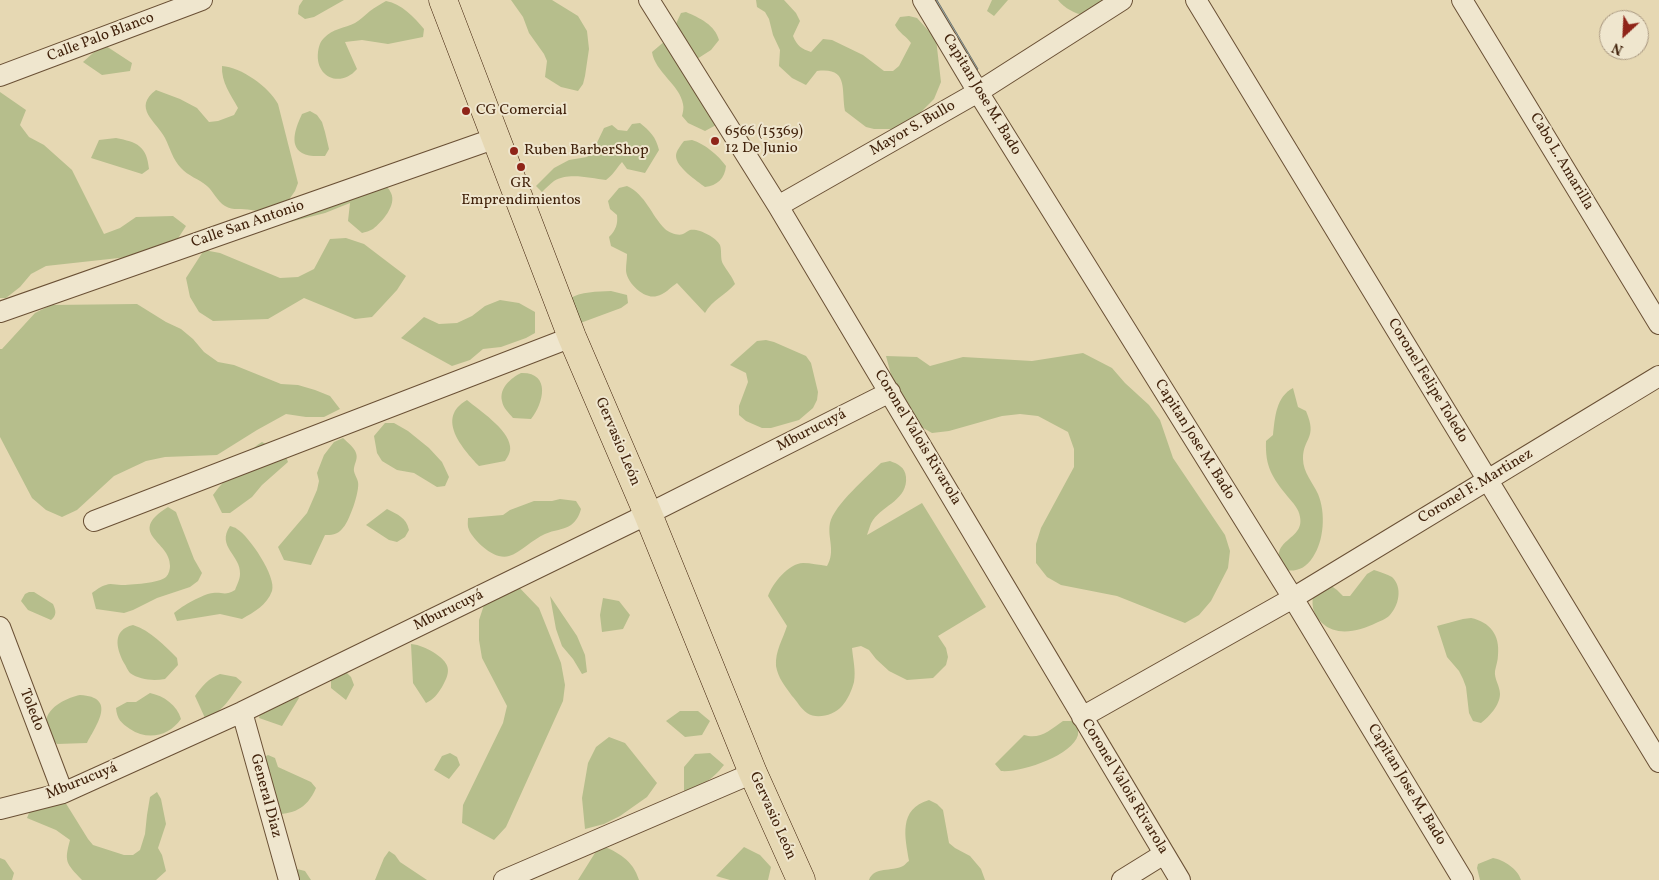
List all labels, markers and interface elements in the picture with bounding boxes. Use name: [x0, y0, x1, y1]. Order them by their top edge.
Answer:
street label: Calle Palo Blanco: [45, 9, 157, 67]
north arrow: [1599, 10, 1649, 60]
street label: Capitan Jose M. Bado: [938, 31, 1024, 159]
text: N: [1609, 37, 1627, 59]
street label: Mayor S. Bullo: [867, 97, 959, 161]
place label: CG Comercial: [476, 102, 567, 120]
marker: CG Comercial: [460, 105, 472, 117]
street label: Cabo L. Amarilla: [1525, 110, 1597, 214]
place label: 6566 (15369) 12 De Junio: [725, 123, 803, 158]
marker: 6566 (15369) 12 De Junio: [709, 135, 721, 147]
place label: Ruben BarberShop: [524, 142, 648, 160]
marker: Ruben BarberShop: [508, 145, 520, 157]
marker: GR Emprendimientos: [515, 161, 527, 173]
place label: GR Emprendimientos: [461, 175, 581, 210]
street label: Calle San Antonio: [189, 197, 307, 253]
street label: Coronel Felipe Toledo: [1383, 316, 1471, 446]
street label: Coronel Valois Rivarola: [869, 367, 965, 509]
street label: Capitan Jose M. Bado: [1150, 377, 1238, 503]
street label: Gervasio León: [590, 395, 644, 489]
street label: Mburucuyá: [774, 406, 850, 456]
street label: Coronel F. Martinez: [1415, 446, 1537, 528]
street label: Mburucuyá: [411, 586, 487, 636]
street label: Toledo: [15, 686, 47, 734]
street label: Coronel Valois Rivarola: [1076, 716, 1172, 858]
street label: Capitan Jose M. Bado: [1363, 721, 1449, 849]
street label: General Diaz: [245, 752, 285, 840]
street label: Mburucuyá: [44, 759, 120, 805]
street label: Gervasio León: [745, 769, 799, 863]

